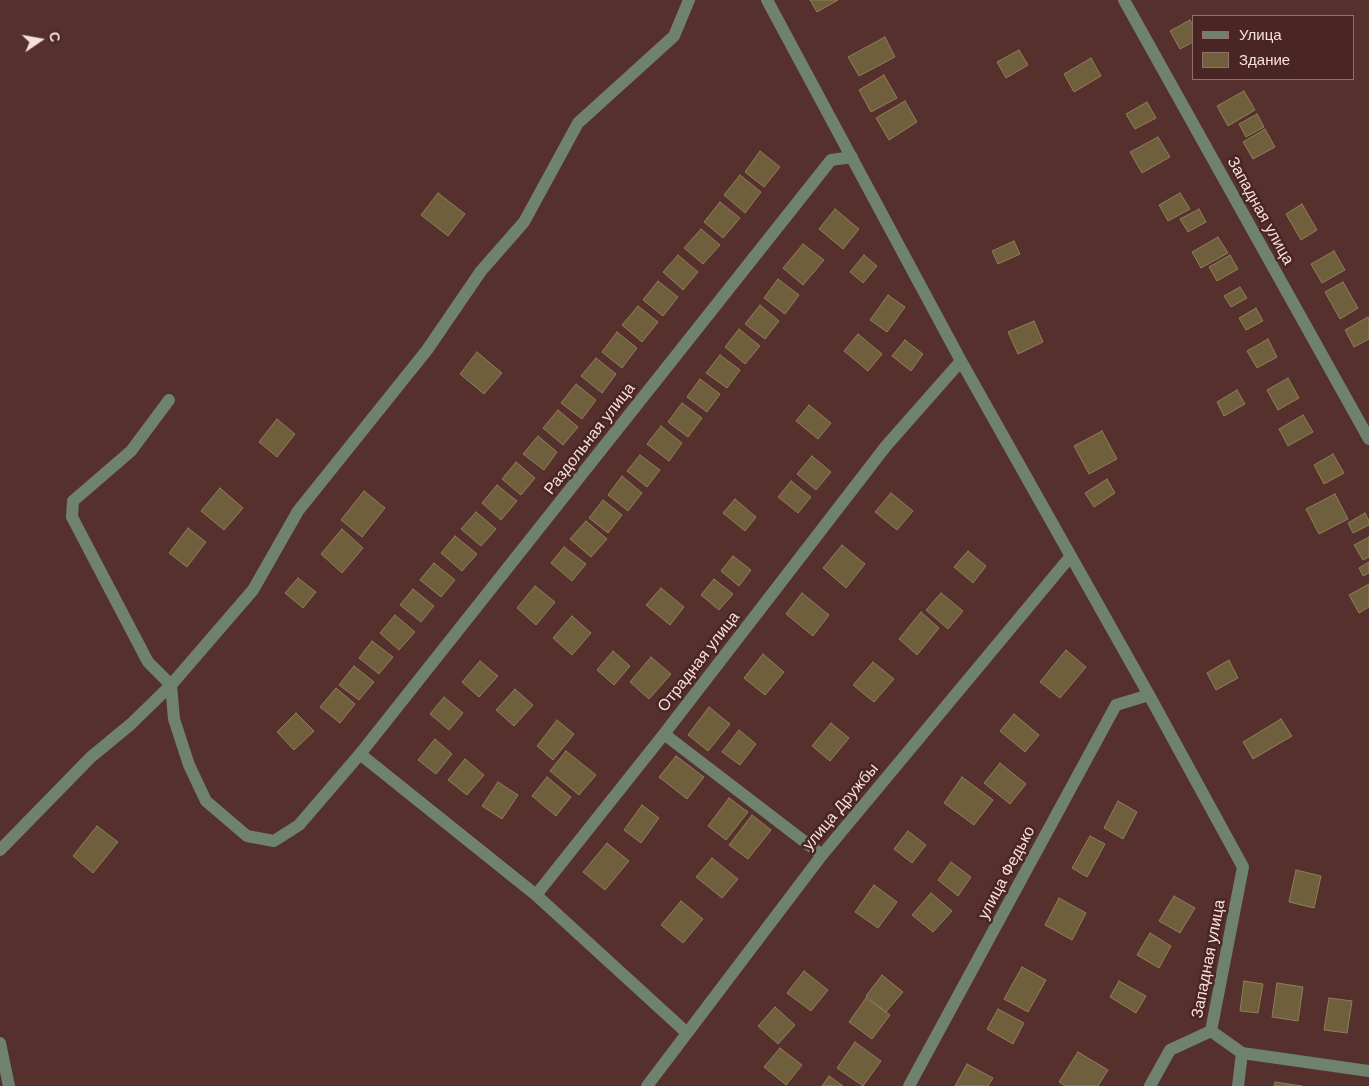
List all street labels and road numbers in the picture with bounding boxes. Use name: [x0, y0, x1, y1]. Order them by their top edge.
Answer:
street label: Западная улица: [1222, 154, 1298, 268]
street label: Раздольная улица: [541, 379, 639, 499]
street label: Отрадная улица: [654, 608, 744, 716]
street label: улица Дружбы: [799, 760, 883, 854]
street label: улица Федько: [974, 823, 1040, 923]
street label: Западная улица: [1188, 898, 1230, 1020]

